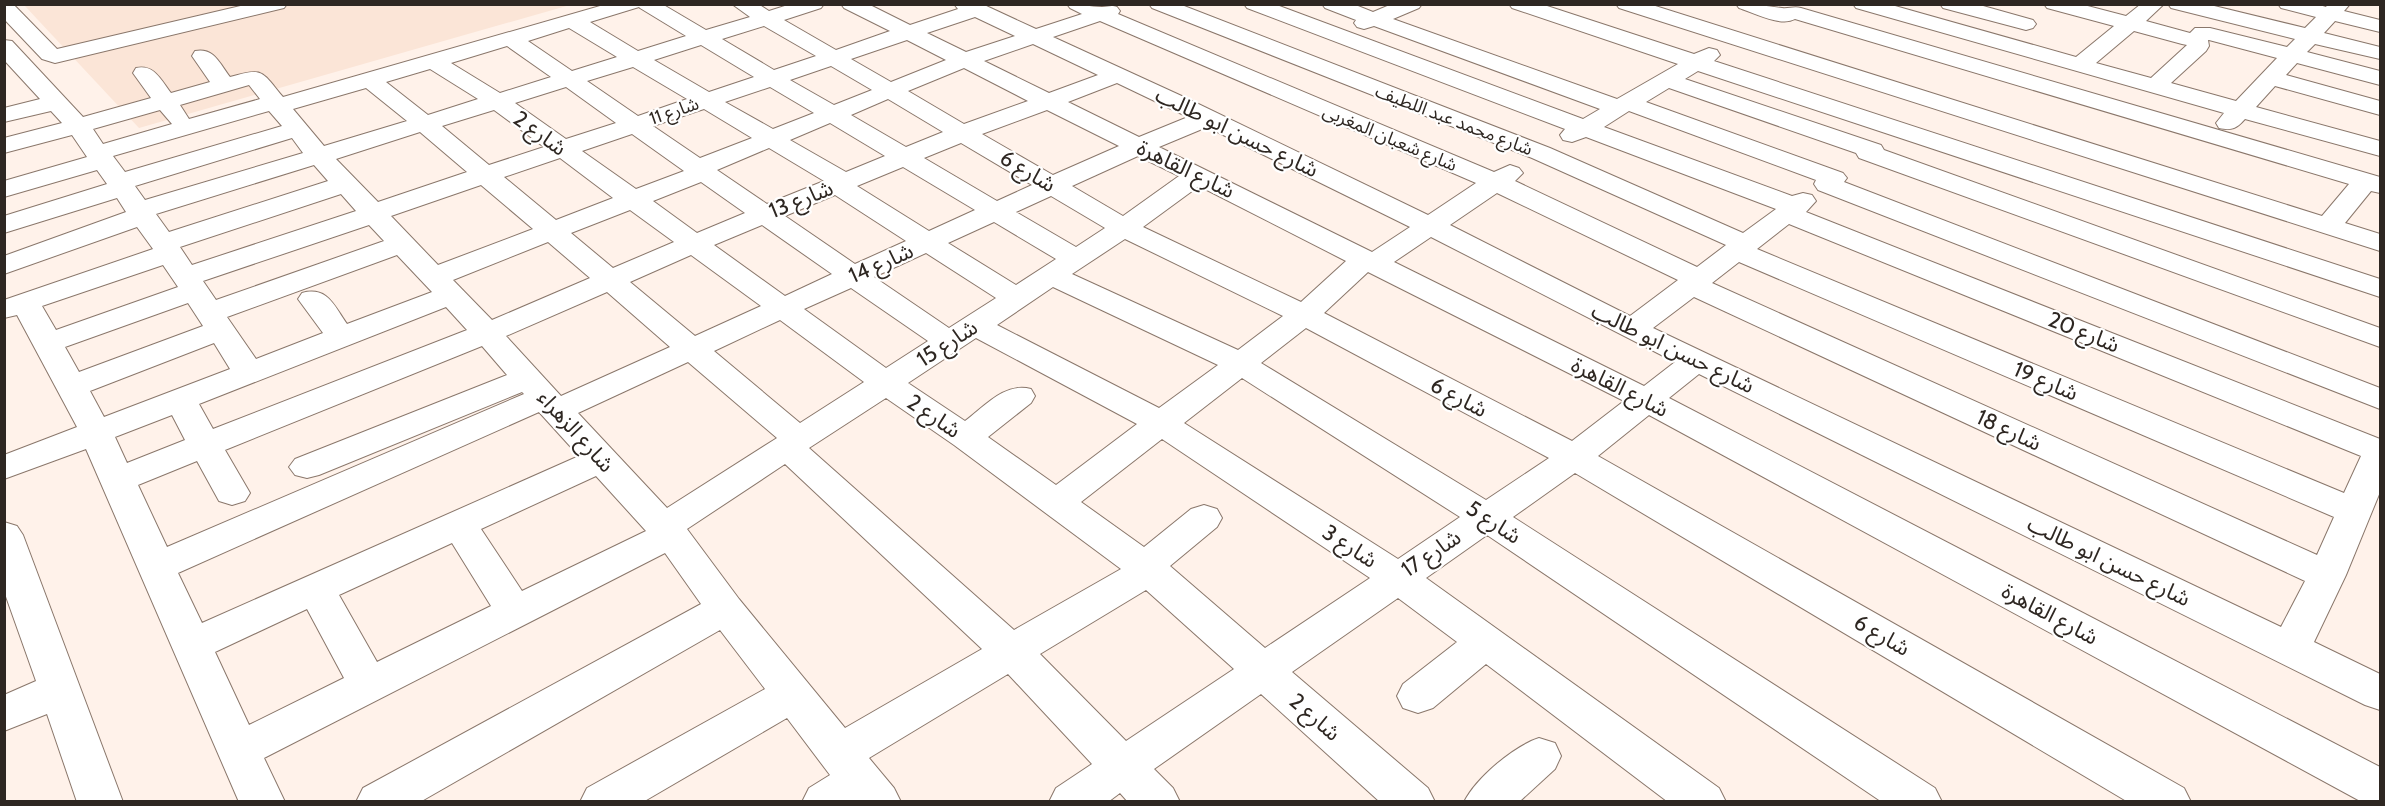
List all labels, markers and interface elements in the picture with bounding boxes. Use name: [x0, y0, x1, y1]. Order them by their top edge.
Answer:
street label: شارع محمد عبد اللطيف: [1371, 80, 1536, 163]
street label: شارع حسن ابو طالب: [1150, 81, 1323, 186]
street label: شارع 11: [646, 92, 703, 133]
street label: شارع شعبان المغربى: [1318, 100, 1461, 179]
street label: شارع 2: [506, 105, 572, 164]
street label: شارع القاهرة: [1131, 134, 1239, 207]
street label: شارع 6: [994, 144, 1061, 201]
street label: شارع 13: [765, 174, 838, 227]
street label: شارع 14: [845, 237, 919, 292]
street label: شارع حسن ابو طالب: [1586, 297, 1759, 402]
street label: شارع 20: [2043, 305, 2124, 361]
street label: شارع 15: [912, 313, 984, 375]
street label: شارع القاهرة: [1566, 351, 1673, 426]
street label: شارع 19: [2008, 355, 2082, 409]
street label: شارع 6: [1425, 371, 1492, 426]
street label: شارع الزهراء: [530, 384, 620, 480]
street label: شارع 2: [900, 388, 966, 446]
street label: شارع 18: [1971, 403, 2046, 459]
street label: شارع 5: [1460, 494, 1526, 552]
street label: شارع حسن ابو طالب: [2022, 510, 2195, 615]
street label: شارع 3: [1316, 518, 1382, 576]
street label: شارع 17: [1396, 523, 1468, 585]
street label: شارع القاهرة: [1996, 577, 2103, 653]
street label: شارع 6: [1848, 608, 1915, 664]
street label: شارع 2: [1282, 687, 1346, 749]

